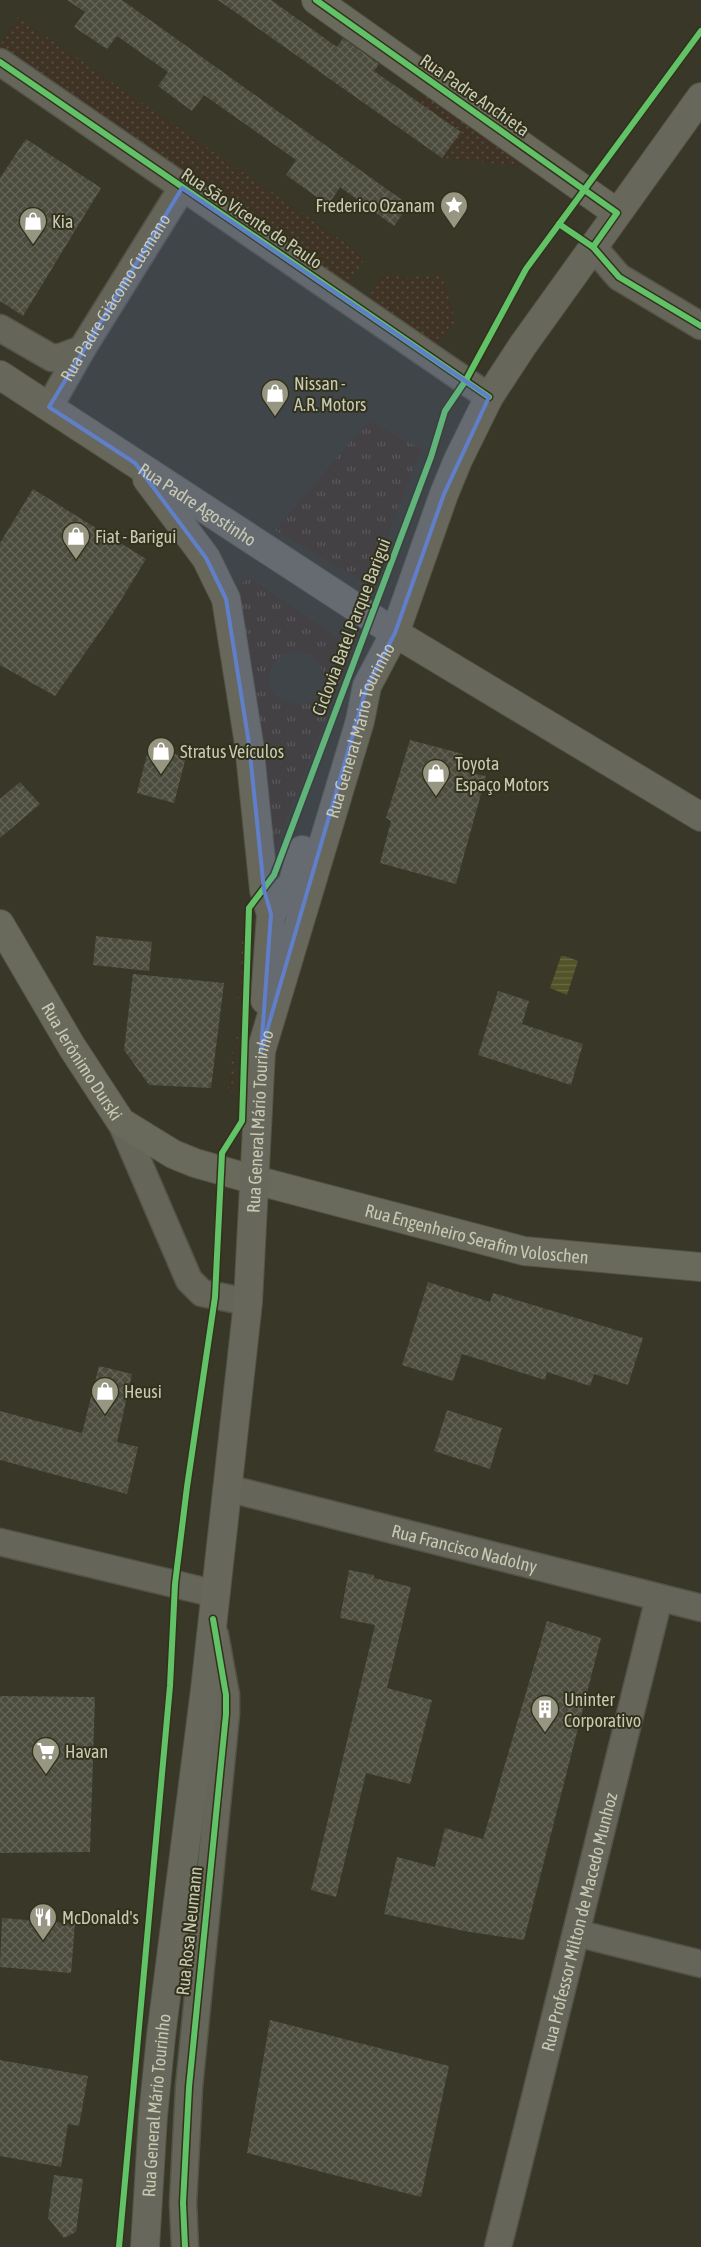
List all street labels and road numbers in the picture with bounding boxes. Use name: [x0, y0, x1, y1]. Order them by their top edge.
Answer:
street label: Rua Padre Anchieta: [416, 50, 534, 140]
street label: Rua São Vicente de Paulo: [178, 163, 326, 273]
street label: Rua Padre Giácomo Cusmano: [56, 210, 174, 385]
street label: Rua Padre Agostinho: [135, 458, 260, 550]
street label: Ciclovia Batel Parque Barigui: [307, 535, 395, 719]
street label: Rua General Mário Tourinho: [321, 639, 399, 820]
street label: Rua Jerônimo Durski: [38, 998, 127, 1124]
street label: Rua General Mário Tourinho: [242, 1027, 277, 1213]
street label: Rua Engenheiro Serafim Voloschen: [363, 1199, 590, 1267]
street label: Rua Francisco Nadolny: [390, 1520, 539, 1577]
street label: Rua Professor Milton de Macedo Munhoz: [536, 1790, 621, 2053]
street label: Rua Rosa Neumann: [172, 1866, 206, 1996]
street label: Rua General Mário Tourinho: [138, 2012, 174, 2198]

